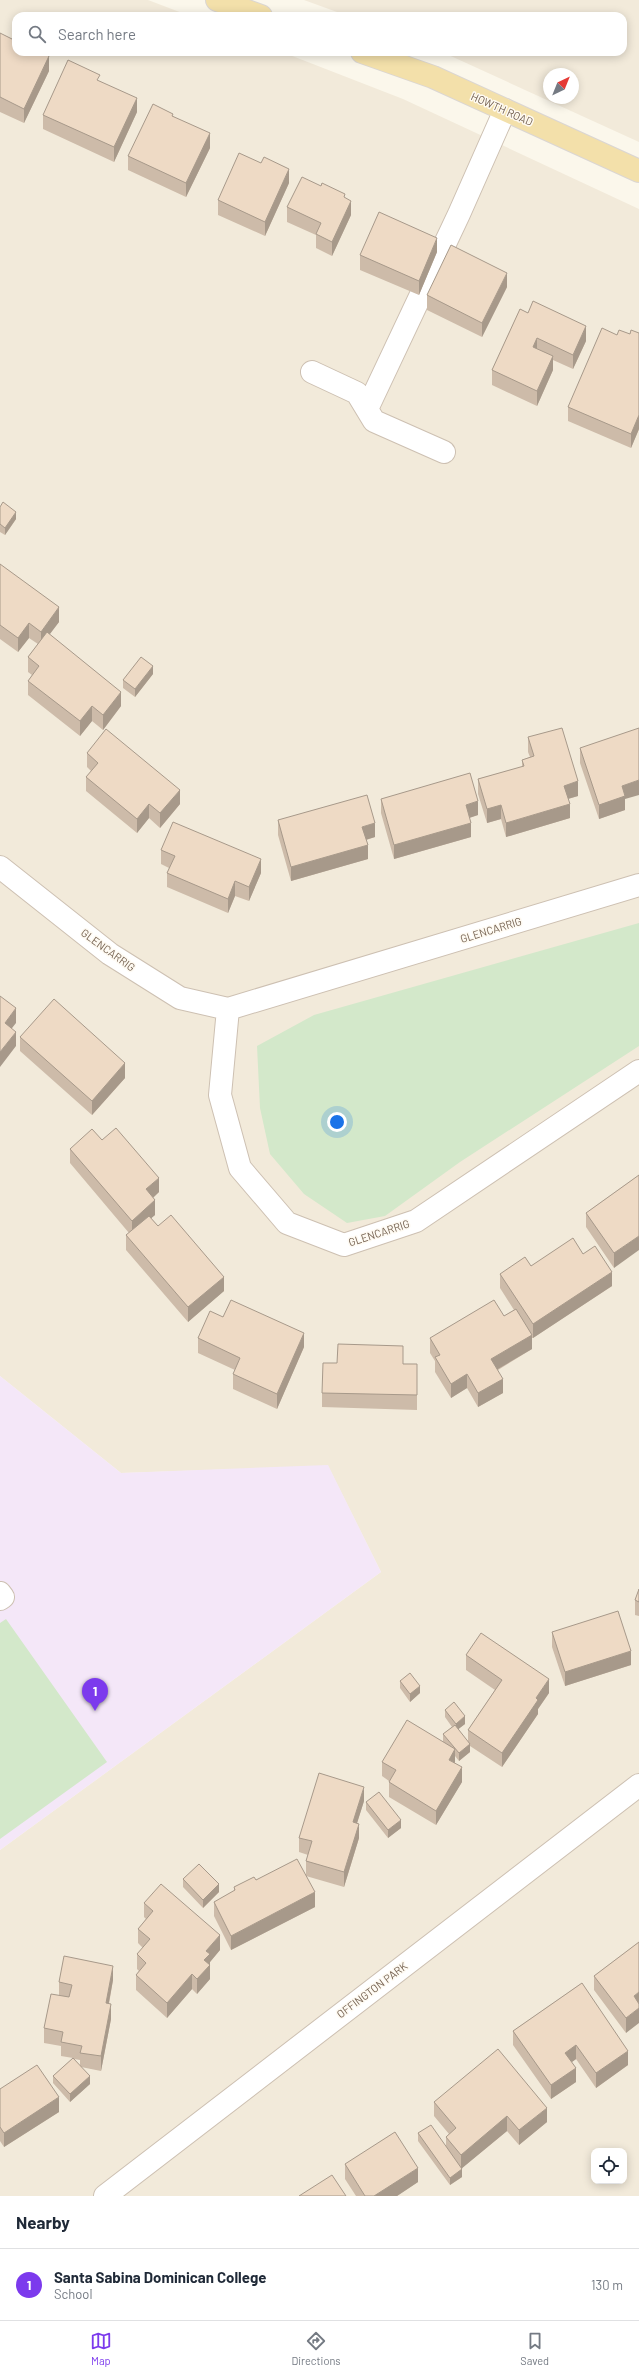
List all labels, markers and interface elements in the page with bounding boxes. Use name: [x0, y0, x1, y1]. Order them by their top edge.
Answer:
search box: [12, 12, 627, 56]
icon: search: [26, 23, 48, 45]
text: Search here: [58, 25, 136, 43]
north arrow: [543, 68, 579, 104]
street label: HOWTH ROAD: [469, 89, 535, 128]
street label: GLENCARRIG: [459, 914, 523, 945]
street label: GLENCARRIG: [79, 926, 138, 974]
your location: [327, 1112, 347, 1132]
street label: GLENCARRIG: [347, 1217, 411, 1249]
pin: 1: [82, 1678, 108, 1711]
street label: OFFINGTON PARK: [334, 1959, 410, 2020]
map controls: [591, 2148, 627, 2184]
button: locate: [591, 2148, 627, 2184]
text: Nearby: [16, 2212, 70, 2232]
text: Santa Sabina Dominican College: [54, 2268, 266, 2286]
text: 1: [27, 2277, 31, 2293]
text: 130 m: [591, 2277, 623, 2293]
text: School: [54, 2286, 92, 2302]
tab: Map: [90, 2330, 112, 2367]
tab: Directions: [291, 2330, 341, 2367]
tab: Saved: [520, 2330, 549, 2367]

